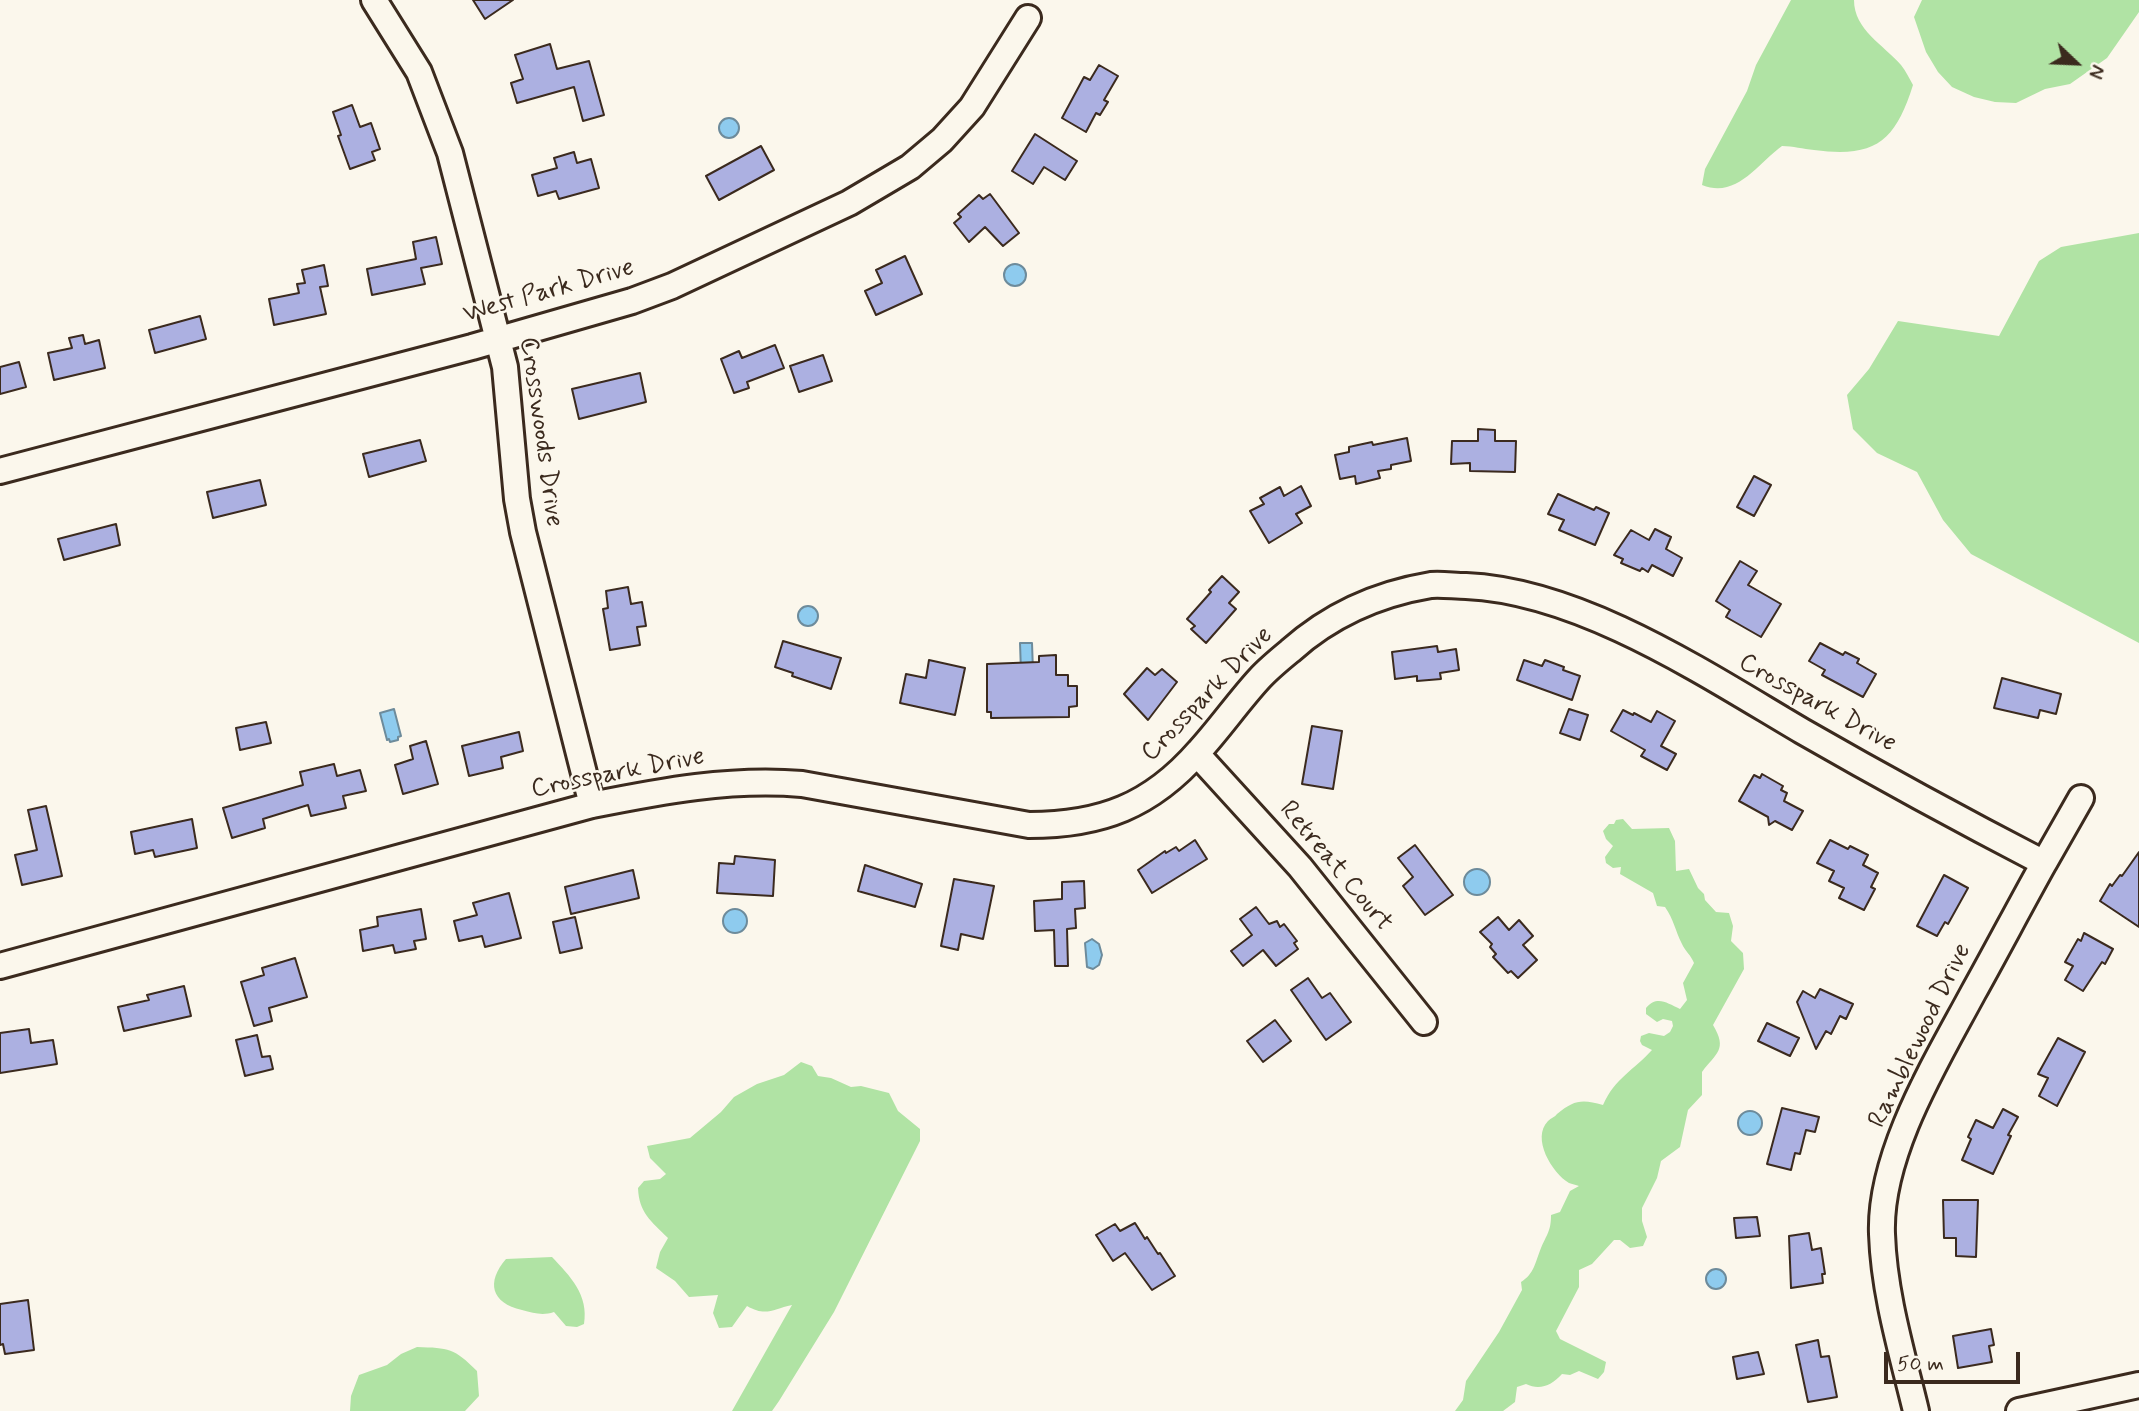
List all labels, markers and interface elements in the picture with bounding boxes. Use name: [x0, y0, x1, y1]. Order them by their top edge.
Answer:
north arrow: [2041, 28, 2111, 98]
text: N: [2082, 61, 2110, 82]
street label: West Park Drive: [460, 253, 638, 331]
street label: Crosswoods Drive: [511, 335, 569, 529]
street label: Crosspark Drive: [1136, 621, 1280, 769]
street label: Crosspark Drive: [1732, 648, 1902, 760]
street label: Crosspark Drive: [529, 742, 707, 806]
street label: Retreat Court: [1272, 796, 1398, 938]
street label: Ramblewood Drive: [1863, 939, 1979, 1133]
scale bar: [1887, 1338, 2024, 1382]
text: 50 m: [1897, 1350, 1944, 1378]

